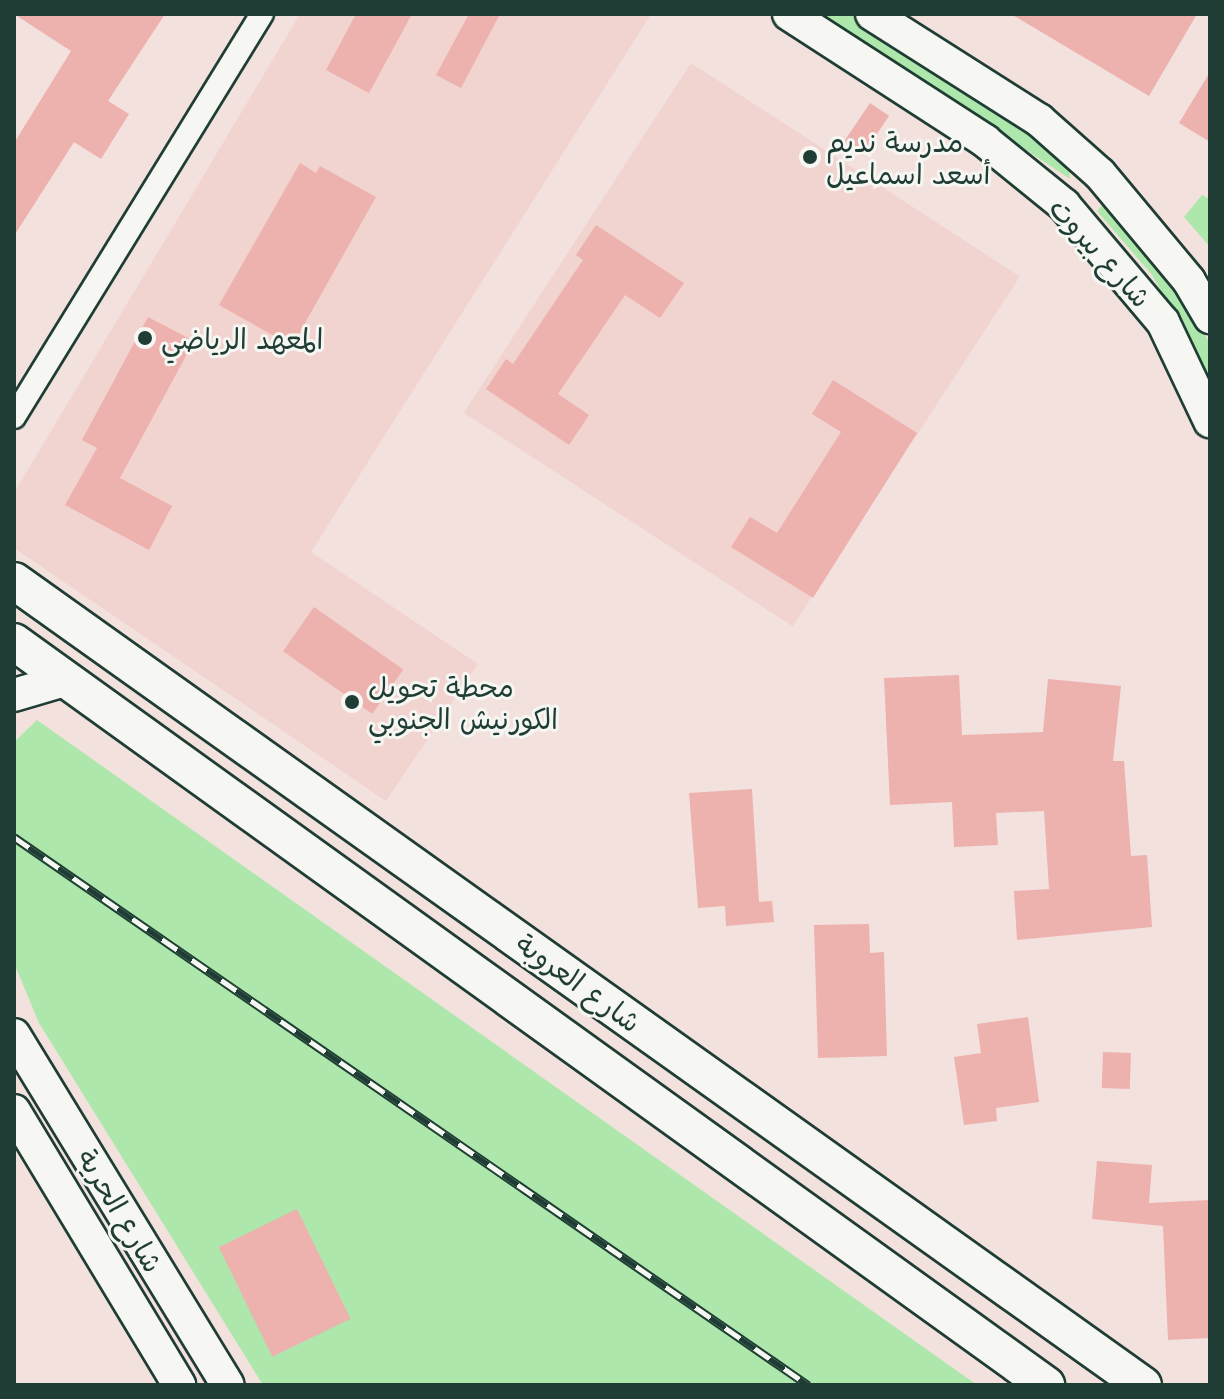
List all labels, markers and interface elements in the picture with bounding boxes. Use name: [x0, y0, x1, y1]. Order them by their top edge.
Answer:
place label: مدرسة نديم أسعد اسماعيل: [826, 124, 990, 190]
marker: مدرسة نديم أسعد اسماعيل: [801, 148, 819, 166]
street label: شارع بيروت: [1043, 190, 1159, 314]
place label: المعهد الرياضي: [161, 321, 323, 355]
marker: المعهد الرياضي: [136, 329, 154, 347]
place label: محطة تحويل الكورنيش الجنوبي: [368, 669, 558, 735]
marker: محطة تحويل الكورنيش الجنوبي: [343, 693, 361, 711]
street label: شارع العروبة: [510, 926, 648, 1038]
street label: شارع الحرية: [71, 1142, 171, 1278]

